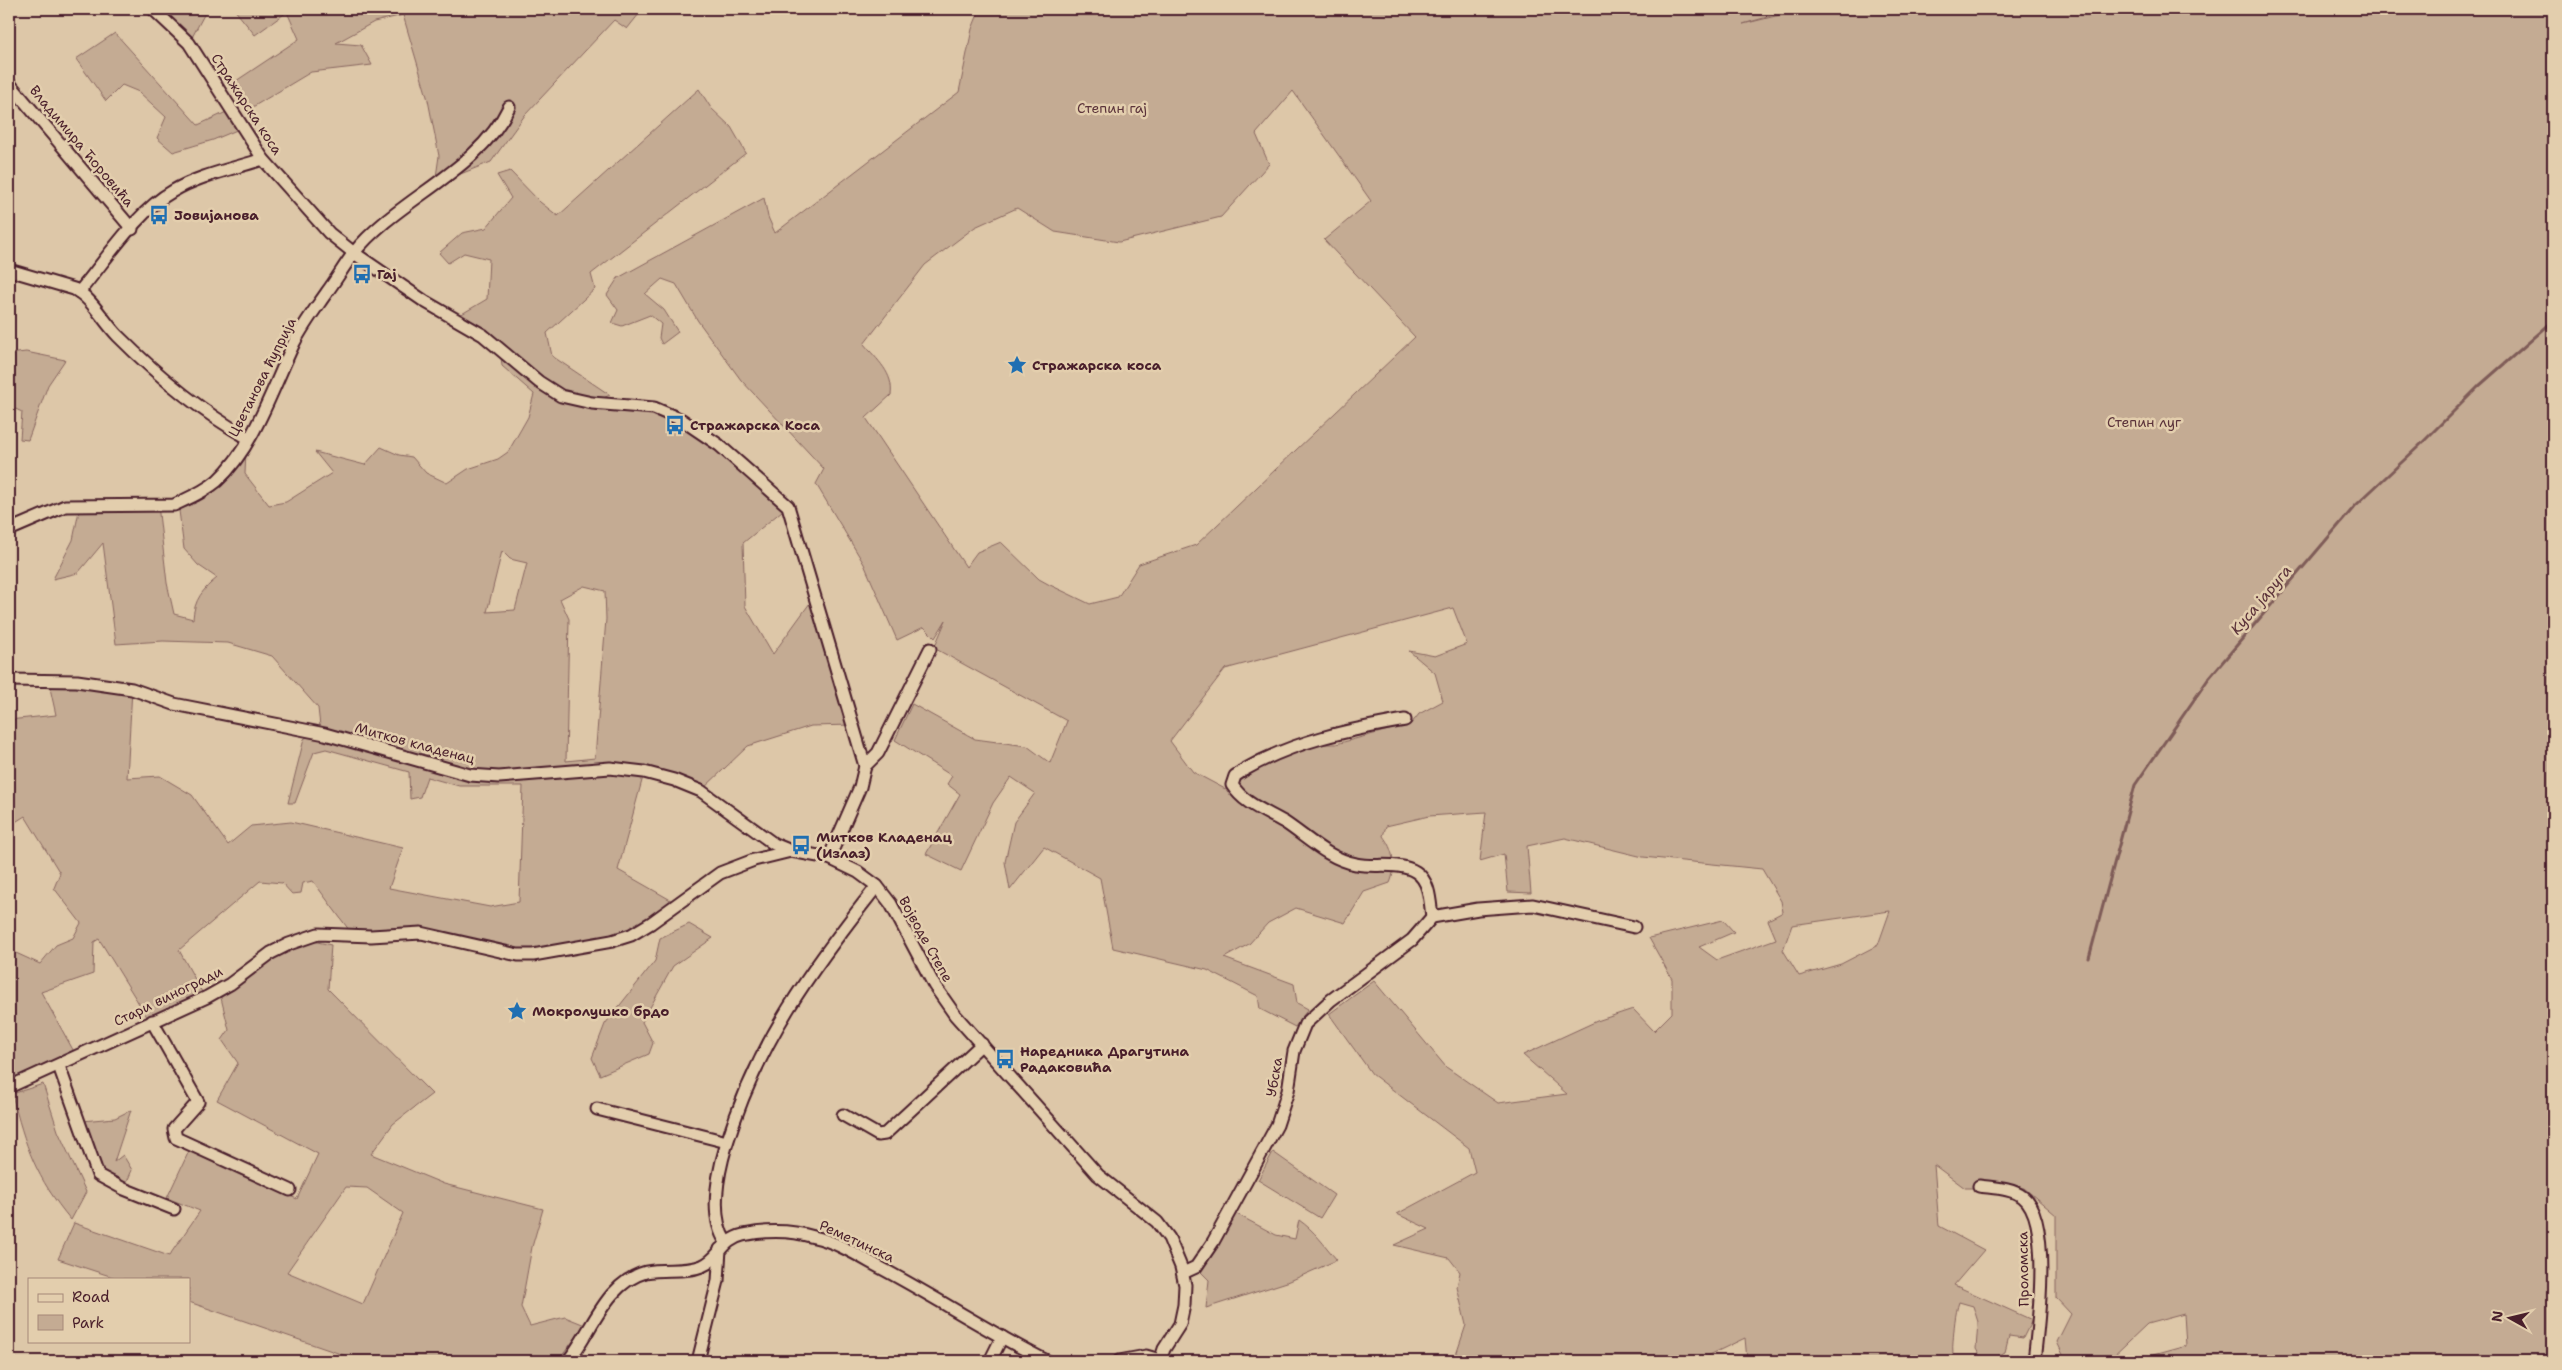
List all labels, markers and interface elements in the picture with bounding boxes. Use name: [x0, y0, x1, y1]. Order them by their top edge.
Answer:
street label: Стражарска коса: [208, 50, 287, 158]
street label: Владимира Ћоровића: [26, 82, 138, 211]
park label: Степин гај: [1077, 99, 1147, 117]
bus stop icon: Јовијанова: [148, 204, 170, 226]
place label: Јовијанова: [174, 206, 259, 224]
bus stop icon: Гај: [351, 263, 373, 285]
place label: Гај: [377, 265, 397, 283]
street label: Цветанова ћуприја: [224, 314, 300, 440]
place icon: Стражарска коса: [1006, 354, 1028, 376]
place label: Стражарска коса: [1032, 356, 1162, 374]
park label: Степин луг: [2107, 413, 2182, 431]
bus stop icon: Стражарска Коса: [664, 414, 686, 436]
place label: Стражарска Коса: [690, 416, 820, 434]
water label: Куса јаруга: [2226, 561, 2296, 639]
street label: Митков кладенац: [353, 718, 477, 768]
place label: Митков Кладенац (Излаз): [816, 828, 952, 862]
bus stop icon: Митков Кладенац (Излаз): [790, 834, 812, 856]
street label: Војводе Степе: [895, 893, 957, 985]
street label: Стари виногради: [111, 962, 225, 1030]
place icon: Мокролушко брдо: [506, 1000, 528, 1022]
place label: Мокролушко брдо: [532, 1002, 669, 1020]
place label: Наредника Драгутина Радаковића: [1020, 1042, 1190, 1076]
bus stop icon: Наредника Драгутина Радаковића: [994, 1048, 1016, 1070]
street label: Убска: [1262, 1056, 1286, 1098]
street label: Реметинска: [817, 1216, 898, 1266]
street label: Проломска: [2013, 1231, 2033, 1307]
legend: [28, 1278, 190, 1342]
text: Road: [72, 1287, 110, 1307]
north arrow: [2484, 1292, 2534, 1342]
text: N: [2487, 1309, 2507, 1323]
text: Park: [72, 1313, 104, 1333]

